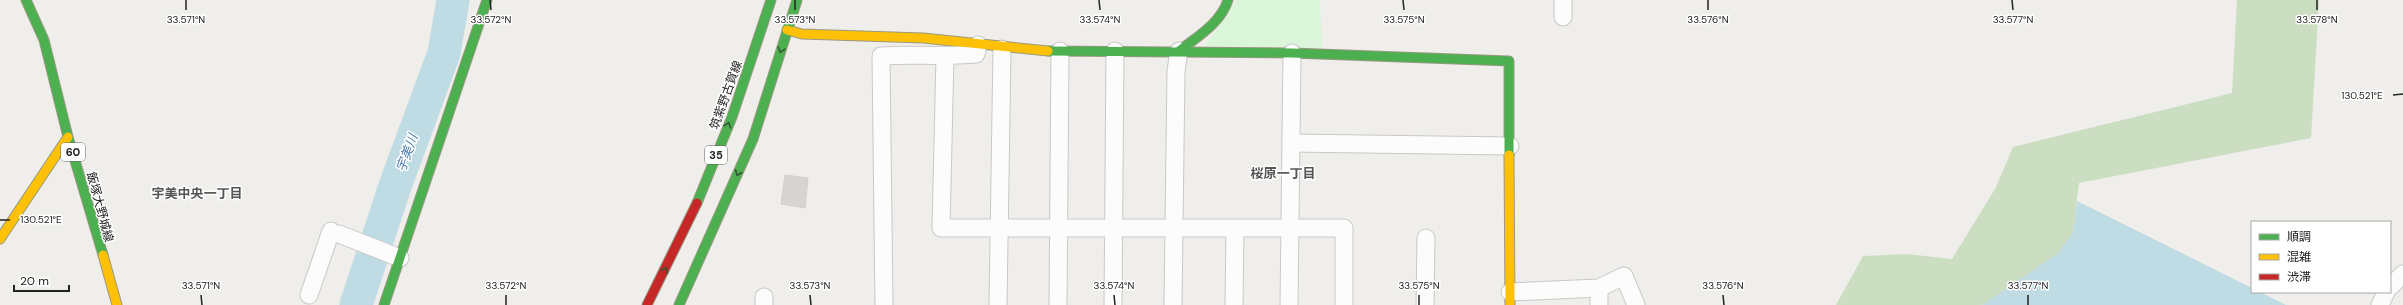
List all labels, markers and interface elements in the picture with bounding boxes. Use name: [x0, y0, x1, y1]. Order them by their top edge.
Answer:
text: 33.571°N: [167, 13, 205, 26]
text: 33.572°N: [471, 13, 512, 26]
text: 33.573°N: [774, 13, 816, 26]
text: 33.574°N: [1080, 13, 1121, 26]
text: 33.575°N: [1383, 13, 1425, 26]
text: 33.576°N: [1687, 13, 1729, 26]
text: 33.577°N: [1993, 13, 2033, 26]
text: 33.578°N: [2296, 13, 2338, 26]
one-way arrow: [777, 47, 786, 54]
street label: 筑紫野古賀線: [706, 58, 746, 132]
text: 130.521°E: [2341, 89, 2383, 102]
one-way arrow: [723, 122, 731, 129]
water label: 宇美川: [392, 130, 422, 174]
road number: 60: [61, 143, 85, 161]
road number: 35: [705, 146, 727, 164]
district label: 桜原一丁目: [1250, 165, 1316, 182]
one-way arrow: [735, 169, 743, 176]
street label: 飯塚大野城線: [83, 170, 117, 244]
district label: 宇美中央一丁目: [151, 185, 243, 202]
text: 130.521°E: [20, 213, 62, 226]
legend: [2251, 221, 2391, 293]
text: 順調: [2287, 229, 2311, 245]
text: 混雑: [2287, 249, 2311, 265]
scale bar: [14, 267, 69, 293]
one-way arrow: [660, 267, 668, 274]
text: 渋滞: [2287, 269, 2311, 285]
text: 20 m: [20, 273, 49, 289]
text: 33.571°N: [182, 279, 220, 292]
text: 33.572°N: [486, 279, 527, 292]
text: 33.573°N: [789, 279, 831, 292]
text: 33.574°N: [1094, 279, 1135, 292]
text: 33.575°N: [1398, 279, 1440, 292]
text: 33.576°N: [1702, 279, 1744, 292]
text: 33.577°N: [2008, 279, 2048, 292]

